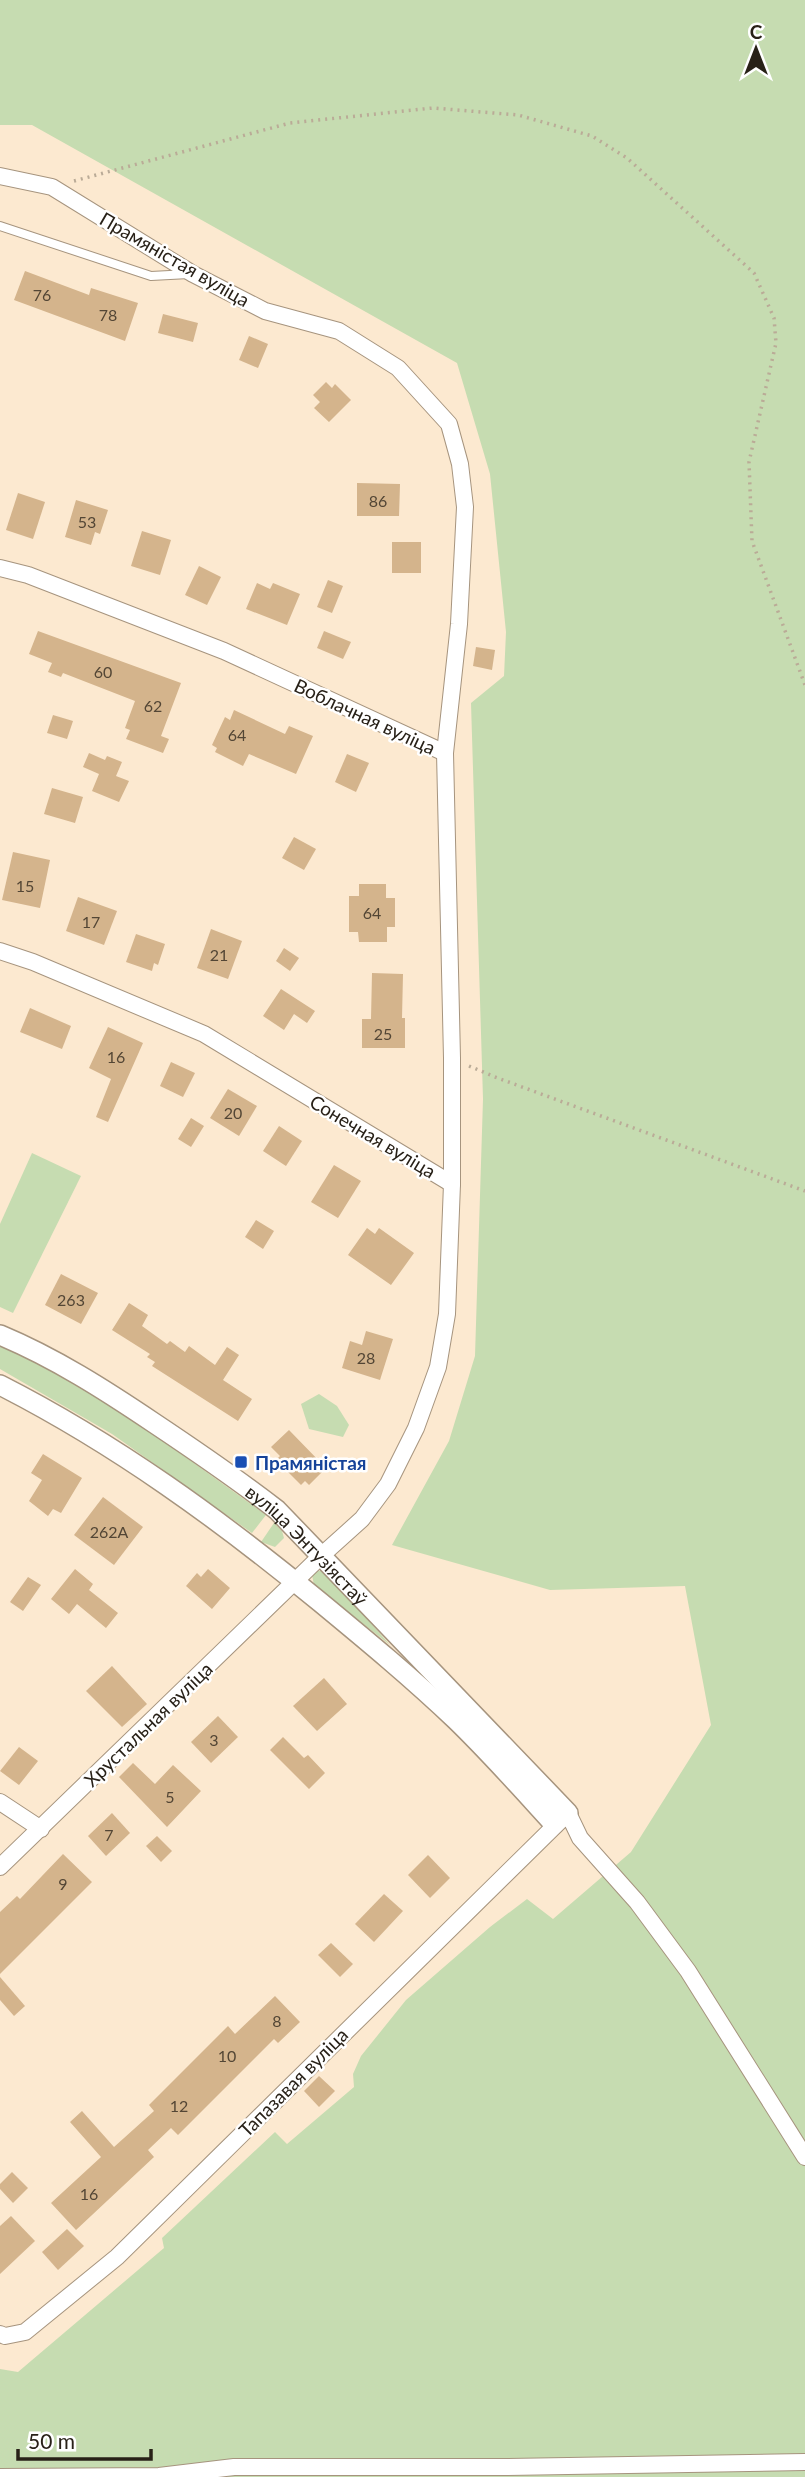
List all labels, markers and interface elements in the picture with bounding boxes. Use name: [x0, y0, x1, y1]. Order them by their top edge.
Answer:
north arrow: [721, 14, 791, 84]
text: С: [750, 20, 763, 43]
street label: Прамяністая вуліца: [96, 207, 254, 311]
house number: 76: [33, 285, 51, 304]
house number: 78: [99, 305, 117, 324]
house number: 86: [369, 491, 387, 510]
house number: 53: [78, 512, 96, 531]
house number: 60: [94, 662, 112, 681]
street label: Воблачная вуліца: [291, 673, 439, 759]
house number: 62: [144, 696, 162, 715]
house number: 64: [228, 725, 246, 744]
house number: 15: [16, 876, 34, 895]
house number: 64: [363, 903, 381, 922]
house number: 17: [82, 912, 100, 931]
house number: 21: [210, 945, 228, 964]
house number: 25: [374, 1024, 392, 1043]
house number: 16: [107, 1047, 125, 1066]
street label: Сонечная вуліца: [306, 1089, 440, 1183]
house number: 20: [224, 1103, 242, 1122]
house number: 263: [57, 1290, 85, 1309]
house number: 28: [357, 1348, 375, 1367]
place label: Прамяністая: [255, 1451, 367, 1474]
marker: Прамяністая: [233, 1454, 249, 1470]
street label: вуліца Энтузіястаў: [242, 1479, 373, 1610]
house number: 262А: [90, 1522, 129, 1541]
street label: Хрустальная вуліца: [79, 1657, 217, 1791]
house number: 3: [209, 1730, 219, 1749]
house number: 5: [165, 1787, 175, 1806]
house number: 7: [104, 1825, 114, 1844]
house number: 9: [58, 1874, 68, 1893]
house number: 8: [272, 2011, 282, 2030]
street label: Тапазавая вуліца: [234, 2023, 352, 2141]
house number: 10: [218, 2046, 236, 2065]
house number: 12: [170, 2096, 188, 2115]
house number: 16: [80, 2184, 98, 2203]
scale bar: [18, 2418, 150, 2462]
text: 50 m: [28, 2428, 75, 2453]

